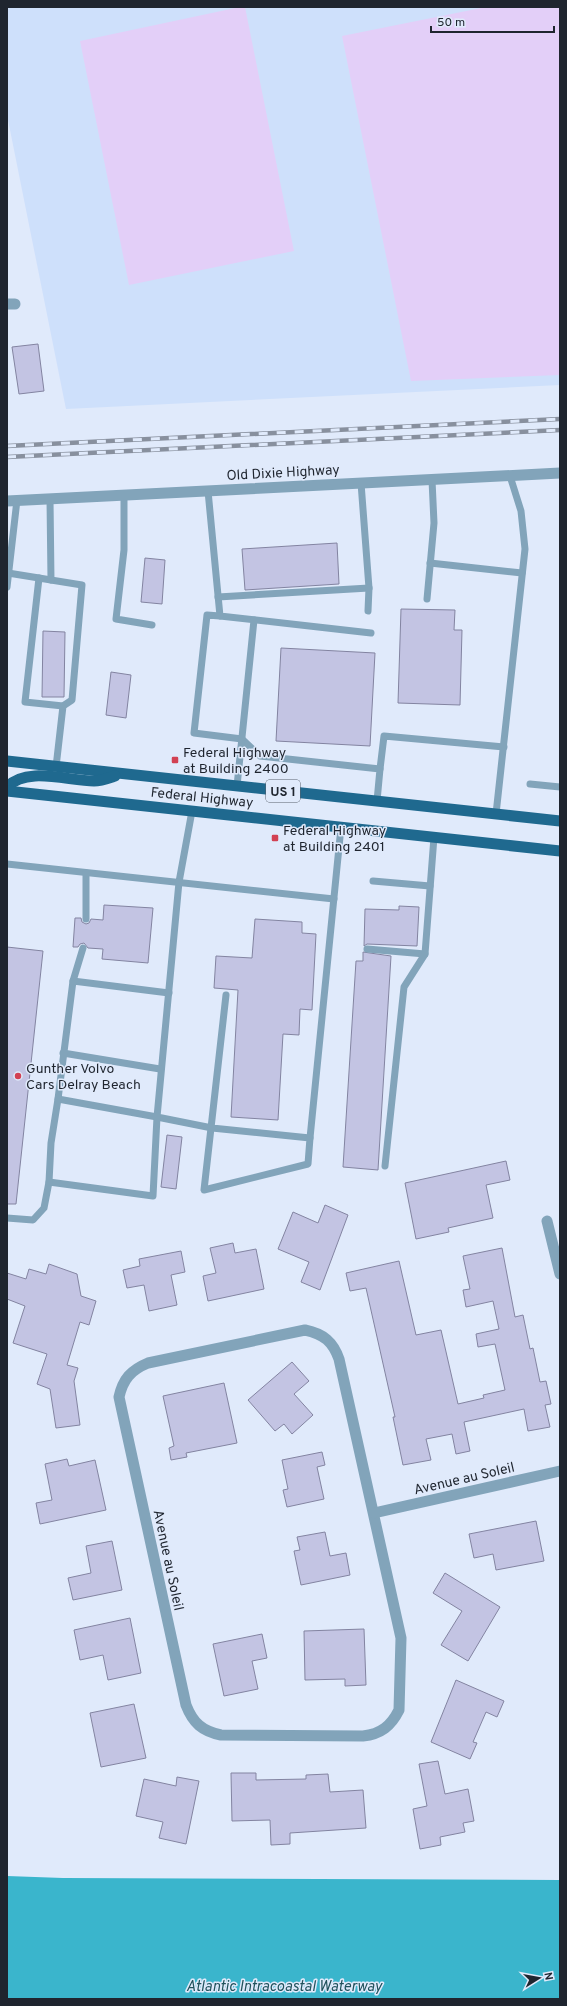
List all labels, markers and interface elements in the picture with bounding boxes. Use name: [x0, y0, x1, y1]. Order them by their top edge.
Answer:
scale bar: [431, 8, 554, 34]
text: 50 m: [437, 15, 465, 31]
street label: Old Dixie Highway: [226, 462, 340, 485]
place label: Federal Highway at Building 2400: [183, 745, 289, 778]
marker: Federal Highway at Building 2400: [170, 755, 180, 765]
road number: US 1: [266, 780, 300, 802]
street label: Federal Highway: [150, 785, 254, 812]
place label: Federal Highway at Building 2401: [283, 823, 386, 856]
marker: Federal Highway at Building 2401: [270, 833, 280, 843]
place label: Gunther Volvo Cars Delray Beach: [26, 1061, 141, 1094]
marker: Gunther Volvo Cars Delray Beach: [13, 1071, 23, 1081]
street label: Avenue au Soleil: [412, 1460, 516, 1499]
street label: Avenue au Soleil: [149, 1508, 187, 1612]
north arrow: [519, 1958, 559, 1998]
text: N: [540, 1971, 555, 1981]
water label: Atlantic Intracoastal Waterway: [186, 1978, 383, 1997]

